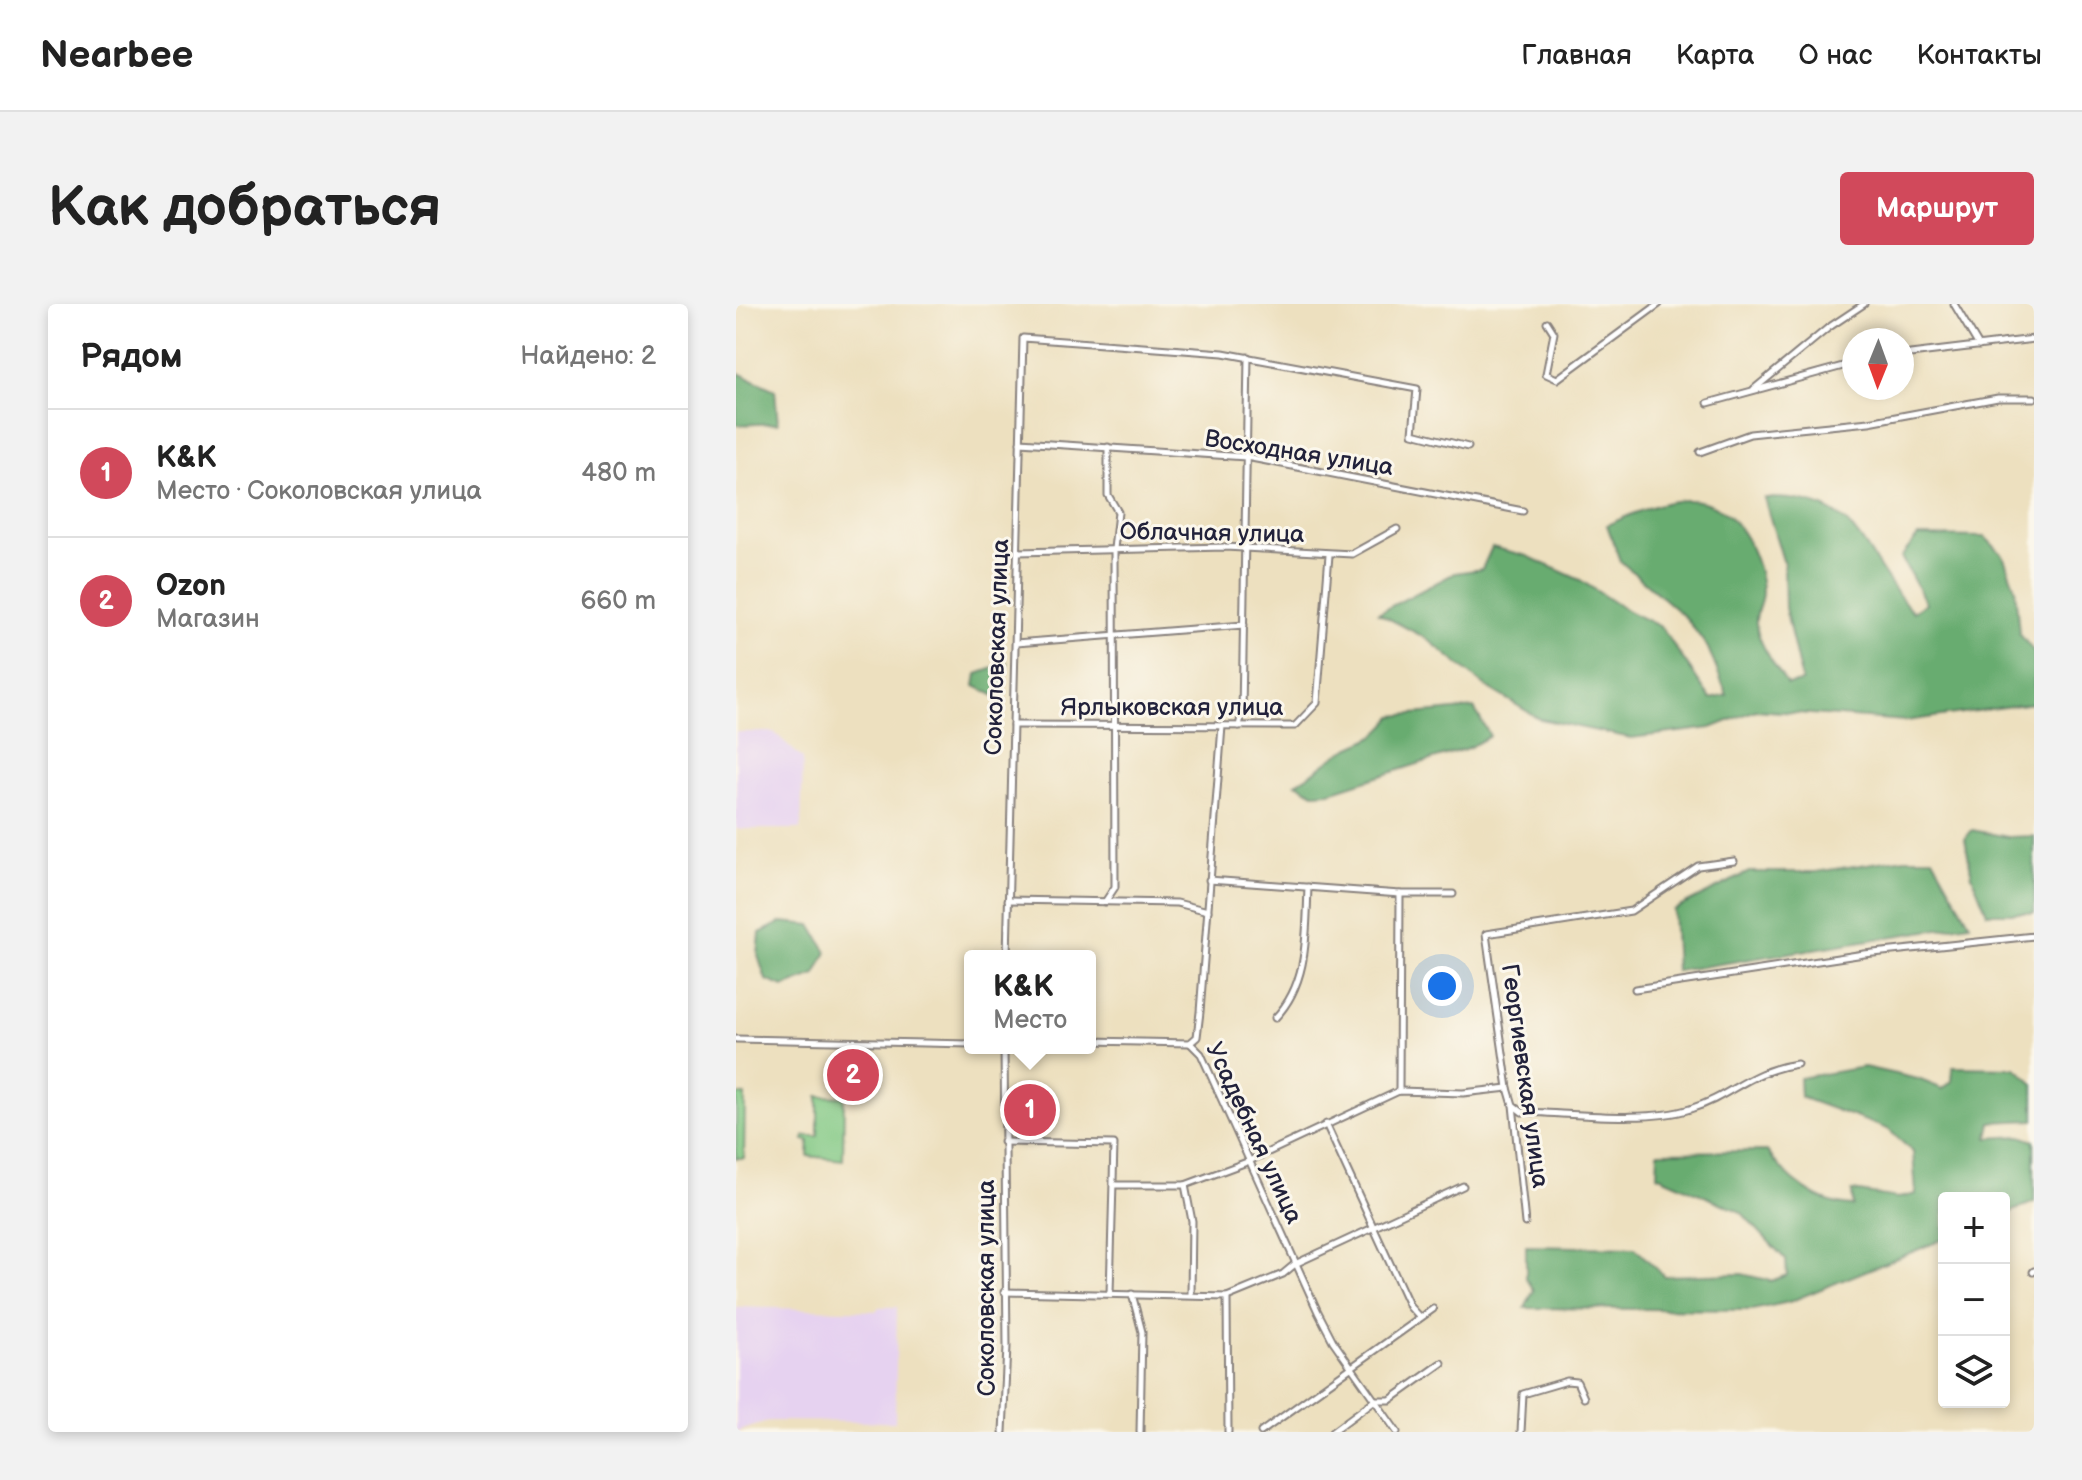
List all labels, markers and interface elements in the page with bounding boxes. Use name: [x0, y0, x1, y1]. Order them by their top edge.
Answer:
text: Nearbee: [40, 33, 193, 78]
text: Главная: [1521, 39, 1632, 72]
text: Карта: [1676, 39, 1755, 72]
text: О нас: [1799, 39, 1872, 72]
text: Контакты: [1916, 39, 2042, 72]
button: Маршрут: [1840, 172, 2034, 245]
text: Как добраться: [48, 175, 441, 242]
north arrow: [1842, 328, 1914, 400]
text: Рядом: [80, 336, 182, 377]
text: Найдено: 2: [520, 341, 656, 372]
street label: Восходная улица: [1203, 424, 1395, 482]
text: K&K: [156, 440, 217, 476]
text: 1: [101, 458, 111, 489]
text: 480 m: [581, 458, 656, 489]
text: Место · Соколовская улица: [156, 476, 482, 507]
street label: Облачная улица: [1119, 517, 1305, 549]
street label: Соколовская улица: [979, 538, 1015, 756]
text: Ozon: [156, 568, 226, 604]
text: 2: [98, 586, 114, 617]
text: 660 m: [580, 586, 656, 617]
text: Магазин: [156, 604, 260, 635]
street label: Ярлыковская улица: [1061, 693, 1283, 722]
popup: [964, 950, 1096, 1054]
street label: Георгиевская улица: [1495, 962, 1555, 1190]
your location: [1422, 966, 1462, 1006]
text: K&K: [993, 969, 1054, 1005]
text: Место: [993, 1005, 1067, 1036]
street label: Усадебная улица: [1199, 1038, 1309, 1228]
pin: 2: [827, 1045, 879, 1105]
pin: 1: [1004, 1080, 1056, 1140]
street label: Соколовская улица: [972, 1180, 1001, 1396]
map controls: [1938, 1192, 2010, 1408]
button: +: [1938, 1192, 2010, 1264]
button: −: [1938, 1264, 2010, 1336]
button: layers: [1938, 1336, 2010, 1408]

